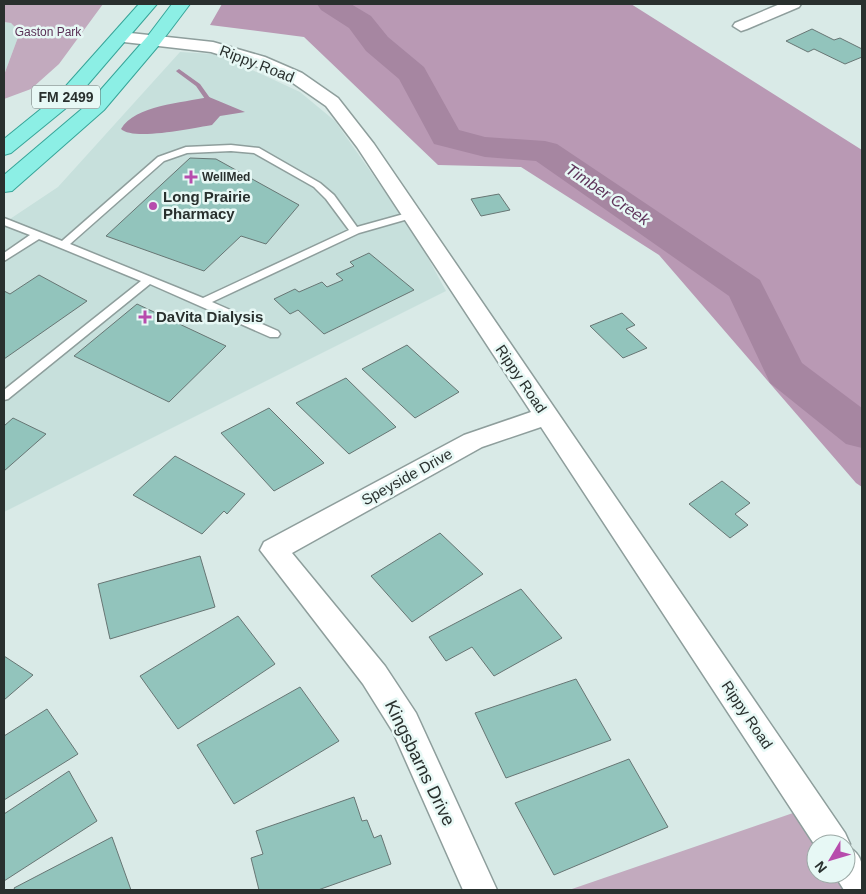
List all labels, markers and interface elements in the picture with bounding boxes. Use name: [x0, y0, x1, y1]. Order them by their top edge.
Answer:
park label: Gaston Park: [15, 25, 82, 39]
street label: Rippy Road: [218, 42, 297, 86]
road number: FM 2499: [32, 85, 100, 108]
water label: Timber Creek: [563, 160, 653, 229]
marker: WellMed: [184, 170, 198, 184]
place label: WellMed: [202, 170, 250, 184]
place label: Long Prairie Pharmacy: [163, 188, 251, 222]
marker: Long Prairie Pharmacy: [147, 200, 159, 212]
place label: DaVita Dialysis: [156, 308, 263, 325]
marker: DaVita Dialysis: [138, 310, 152, 324]
street label: Rippy Road: [492, 341, 550, 416]
street label: Speyside Drive: [359, 445, 455, 508]
street label: Rippy Road: [718, 677, 776, 752]
street label: Kingsbarns Drive: [381, 697, 459, 829]
north arrow: [806, 834, 856, 884]
text: N: [811, 858, 830, 876]

